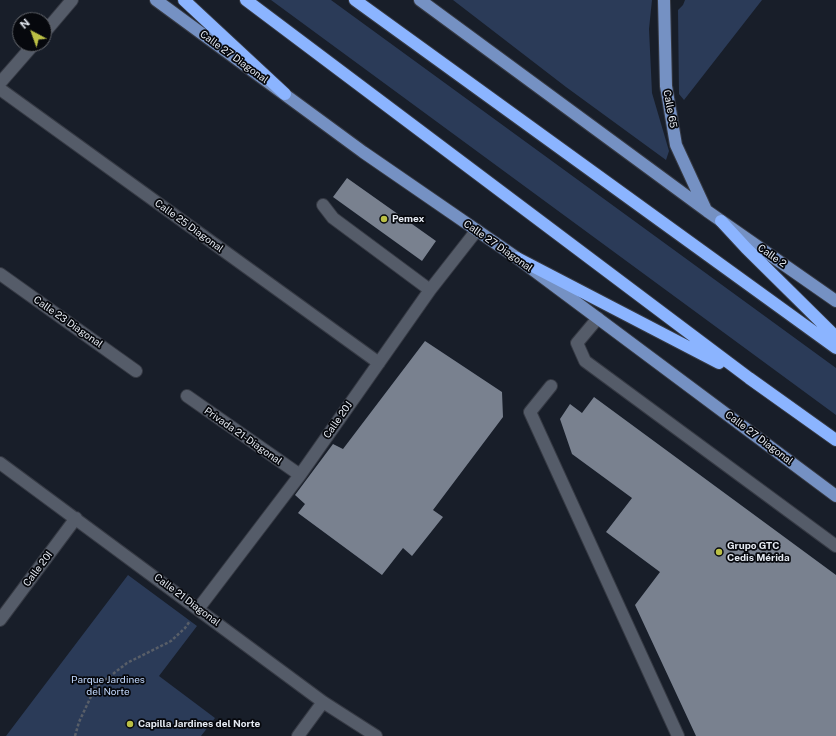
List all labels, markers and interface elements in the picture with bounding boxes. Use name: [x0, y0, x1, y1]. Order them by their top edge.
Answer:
north arrow: [12, 12, 52, 52]
text: N: [18, 16, 32, 31]
street label: Calle 27 Diagonal: [198, 28, 270, 86]
street label: Calle 65: [661, 89, 679, 129]
street label: Calle 25 Diagonal: [152, 197, 226, 255]
place label: Pemex: [392, 213, 424, 225]
marker: Pemex: [379, 214, 389, 224]
street label: Calle 27 Diagonal: [461, 218, 535, 274]
street label: Calle 2: [755, 242, 789, 270]
street label: Calle 23 Diagonal: [31, 294, 105, 350]
street label: Calle 20J: [321, 399, 355, 441]
street label: Privada 21-Diagonal: [202, 405, 284, 467]
street label: Calle 27 Diagonal: [723, 409, 795, 467]
place label: Grupo GTC Cedis Mérida: [727, 540, 790, 564]
marker: Grupo GTC Cedis Mérida: [714, 547, 724, 557]
street label: Calle 20I: [21, 549, 55, 589]
street label: Calle 21 Diagonal: [152, 571, 222, 629]
park label: Parque Jardines del Norte: [71, 674, 145, 698]
place label: Capilla Jardines del Norte: [138, 718, 260, 730]
marker: Capilla Jardines del Norte: [125, 719, 135, 729]

